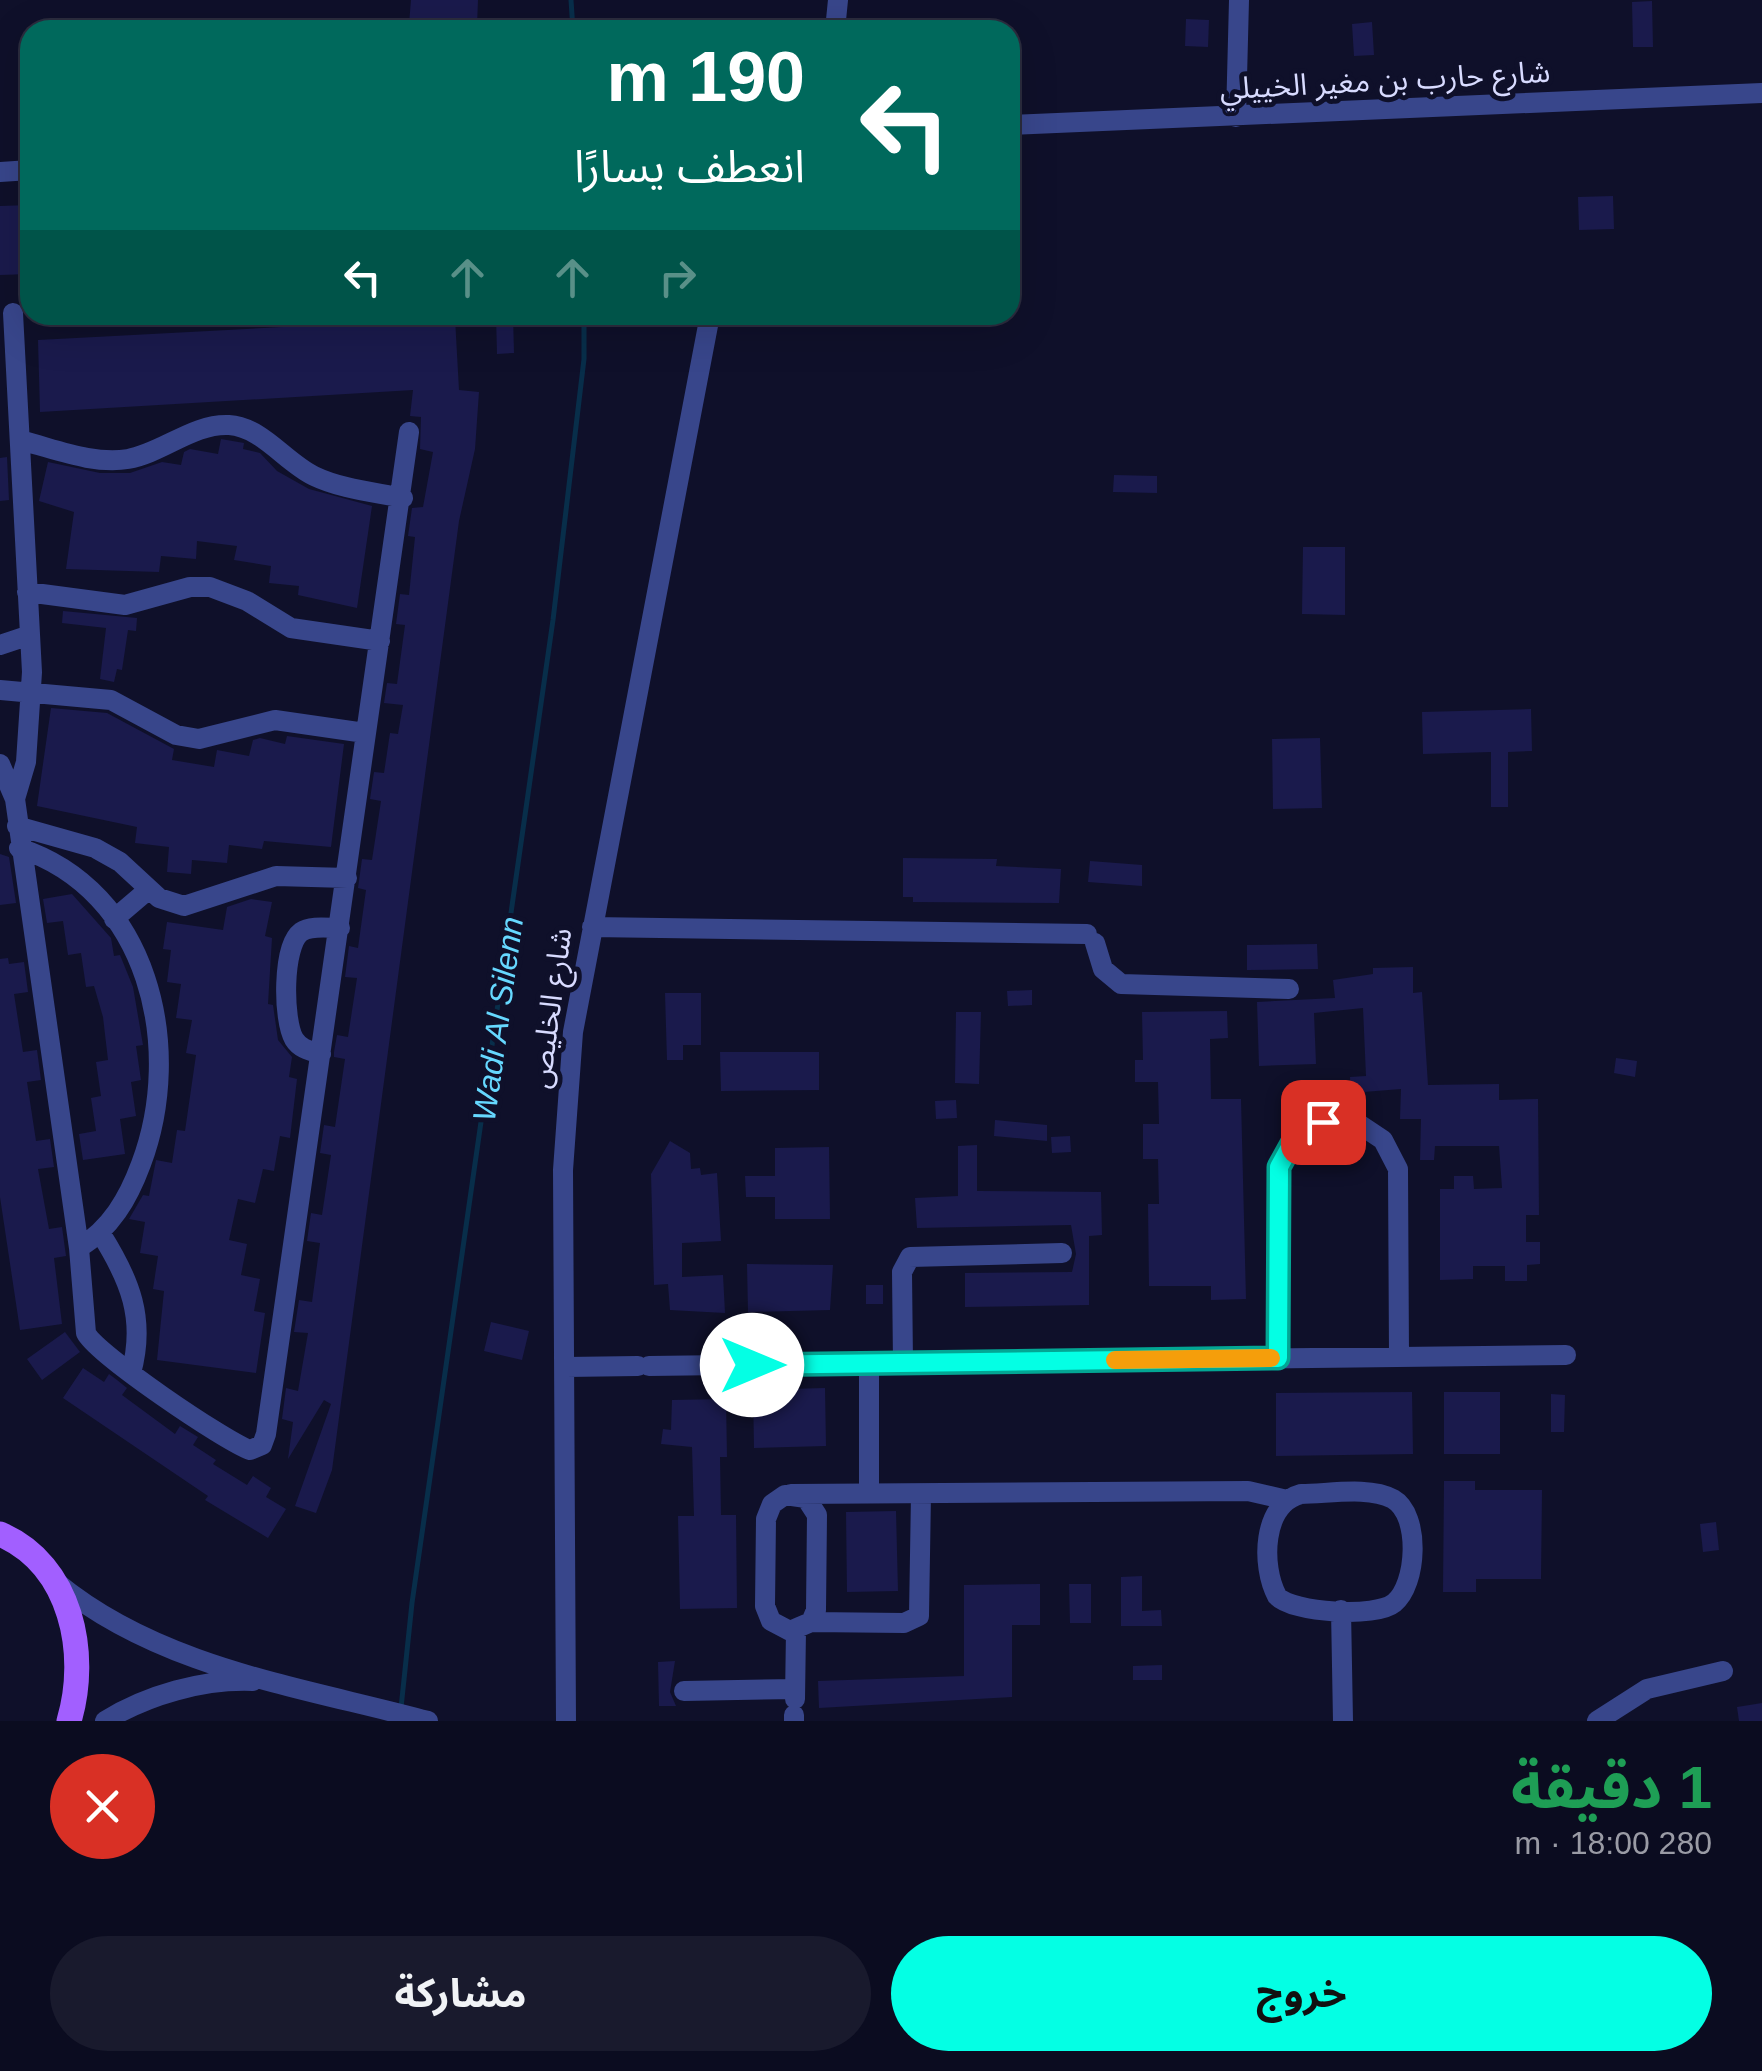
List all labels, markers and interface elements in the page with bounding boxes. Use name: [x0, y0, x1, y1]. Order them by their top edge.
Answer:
text: 190 m: [607, 38, 805, 116]
street label: شارع حارب بن مغير الخييلي: [1219, 55, 1551, 112]
icon: left: [840, 60, 970, 190]
text: انعطف يسارًا: [574, 141, 805, 192]
icon: left: [335, 250, 390, 305]
icon: ahead: [440, 250, 495, 305]
icon: ahead: [545, 250, 600, 305]
icon: right: [650, 250, 705, 305]
water label: Wadi Al Silenn: [466, 914, 530, 1124]
street label: شارع الخليص: [522, 926, 584, 1091]
pin: [1281, 1080, 1366, 1165]
icon: arrive: [1296, 1095, 1351, 1150]
position arrow: [700, 1313, 804, 1417]
button: close: [50, 1754, 155, 1859]
text: 1 دقيقة: [1511, 1754, 1712, 1821]
text: 280 m · 18:00: [1515, 1825, 1712, 1861]
button: مشاركة: [50, 1936, 871, 2051]
button: خروج: [891, 1936, 1712, 2051]

